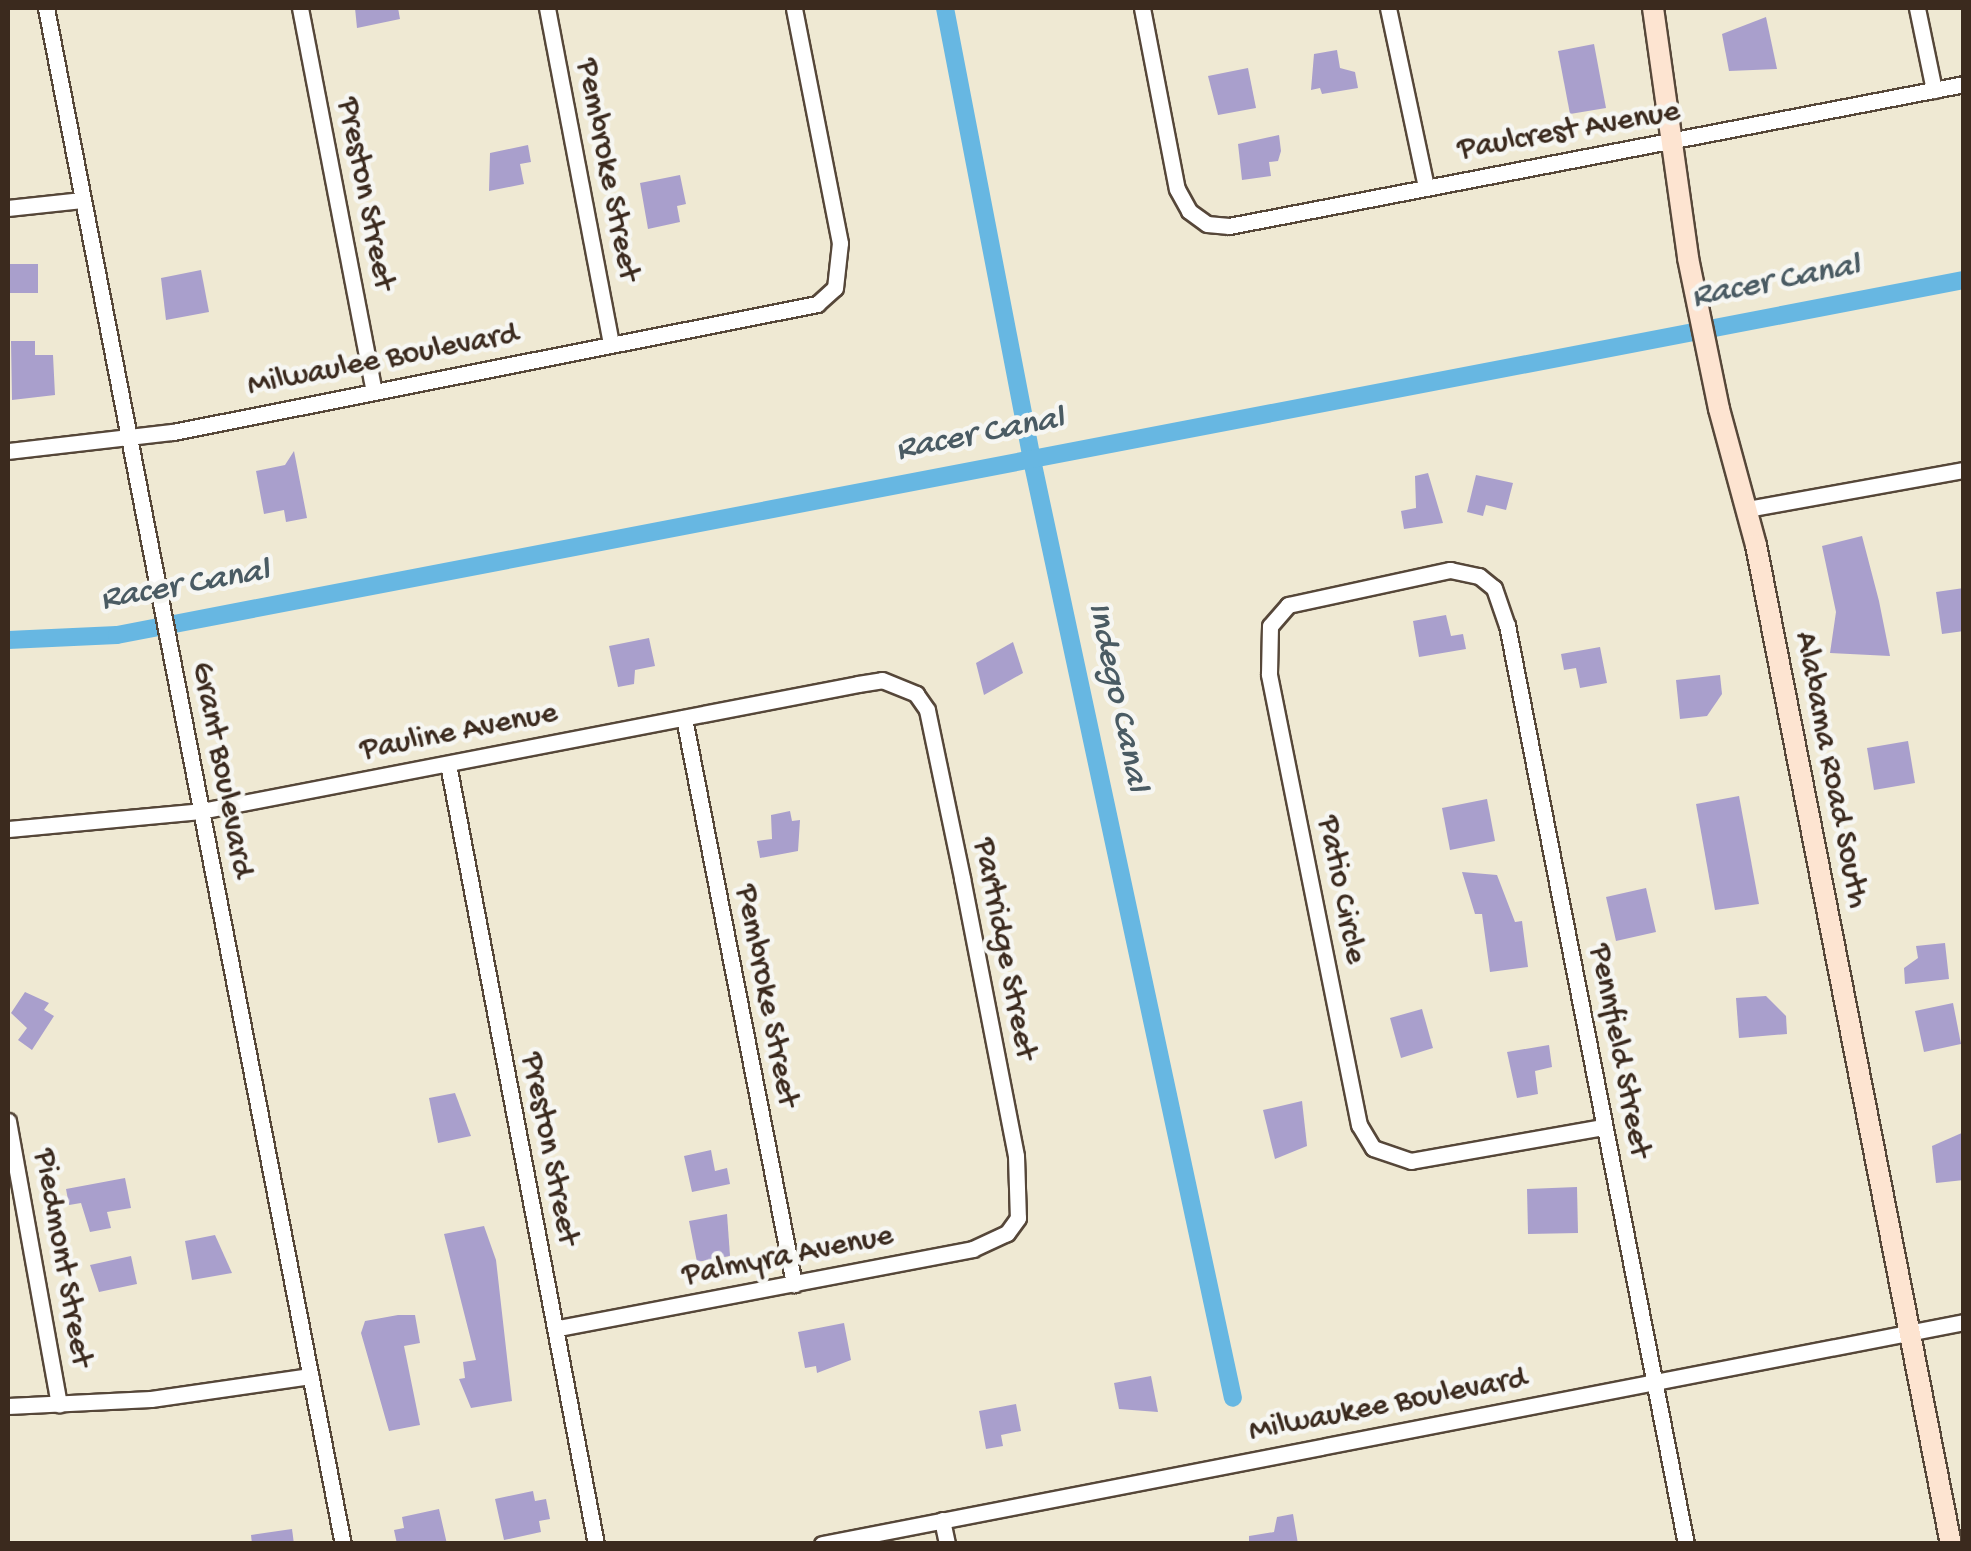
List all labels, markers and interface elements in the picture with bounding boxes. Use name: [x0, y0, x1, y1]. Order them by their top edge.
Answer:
street label: Pembroke Street: [566, 56, 646, 284]
street label: Paulcrest Avenue: [1455, 94, 1683, 170]
street label: Preston Street: [327, 95, 401, 293]
water label: Racer Canal: [1688, 246, 1864, 320]
street label: Milwaulee Boulevard: [244, 316, 522, 406]
water label: Racer Canal: [892, 399, 1068, 473]
water label: Racer Canal: [97, 552, 273, 622]
water label: Indego Canal: [1075, 599, 1157, 795]
street label: Alabama Road South: [1784, 629, 1876, 911]
street label: Grant Boulevard: [181, 659, 261, 881]
street label: Pauline Avenue: [357, 695, 561, 771]
street label: Patio Circle: [1307, 813, 1373, 967]
street label: Partridge Street: [963, 835, 1043, 1063]
street label: Pembroke Street: [725, 882, 805, 1110]
street label: Pennfield Street: [1578, 941, 1658, 1161]
street label: Preston Street: [511, 1050, 585, 1248]
street label: Piedmont Street: [23, 1146, 99, 1370]
street label: Palmyra Avenue: [679, 1218, 897, 1296]
street label: Milwaukee Boulevard: [1246, 1360, 1530, 1452]

